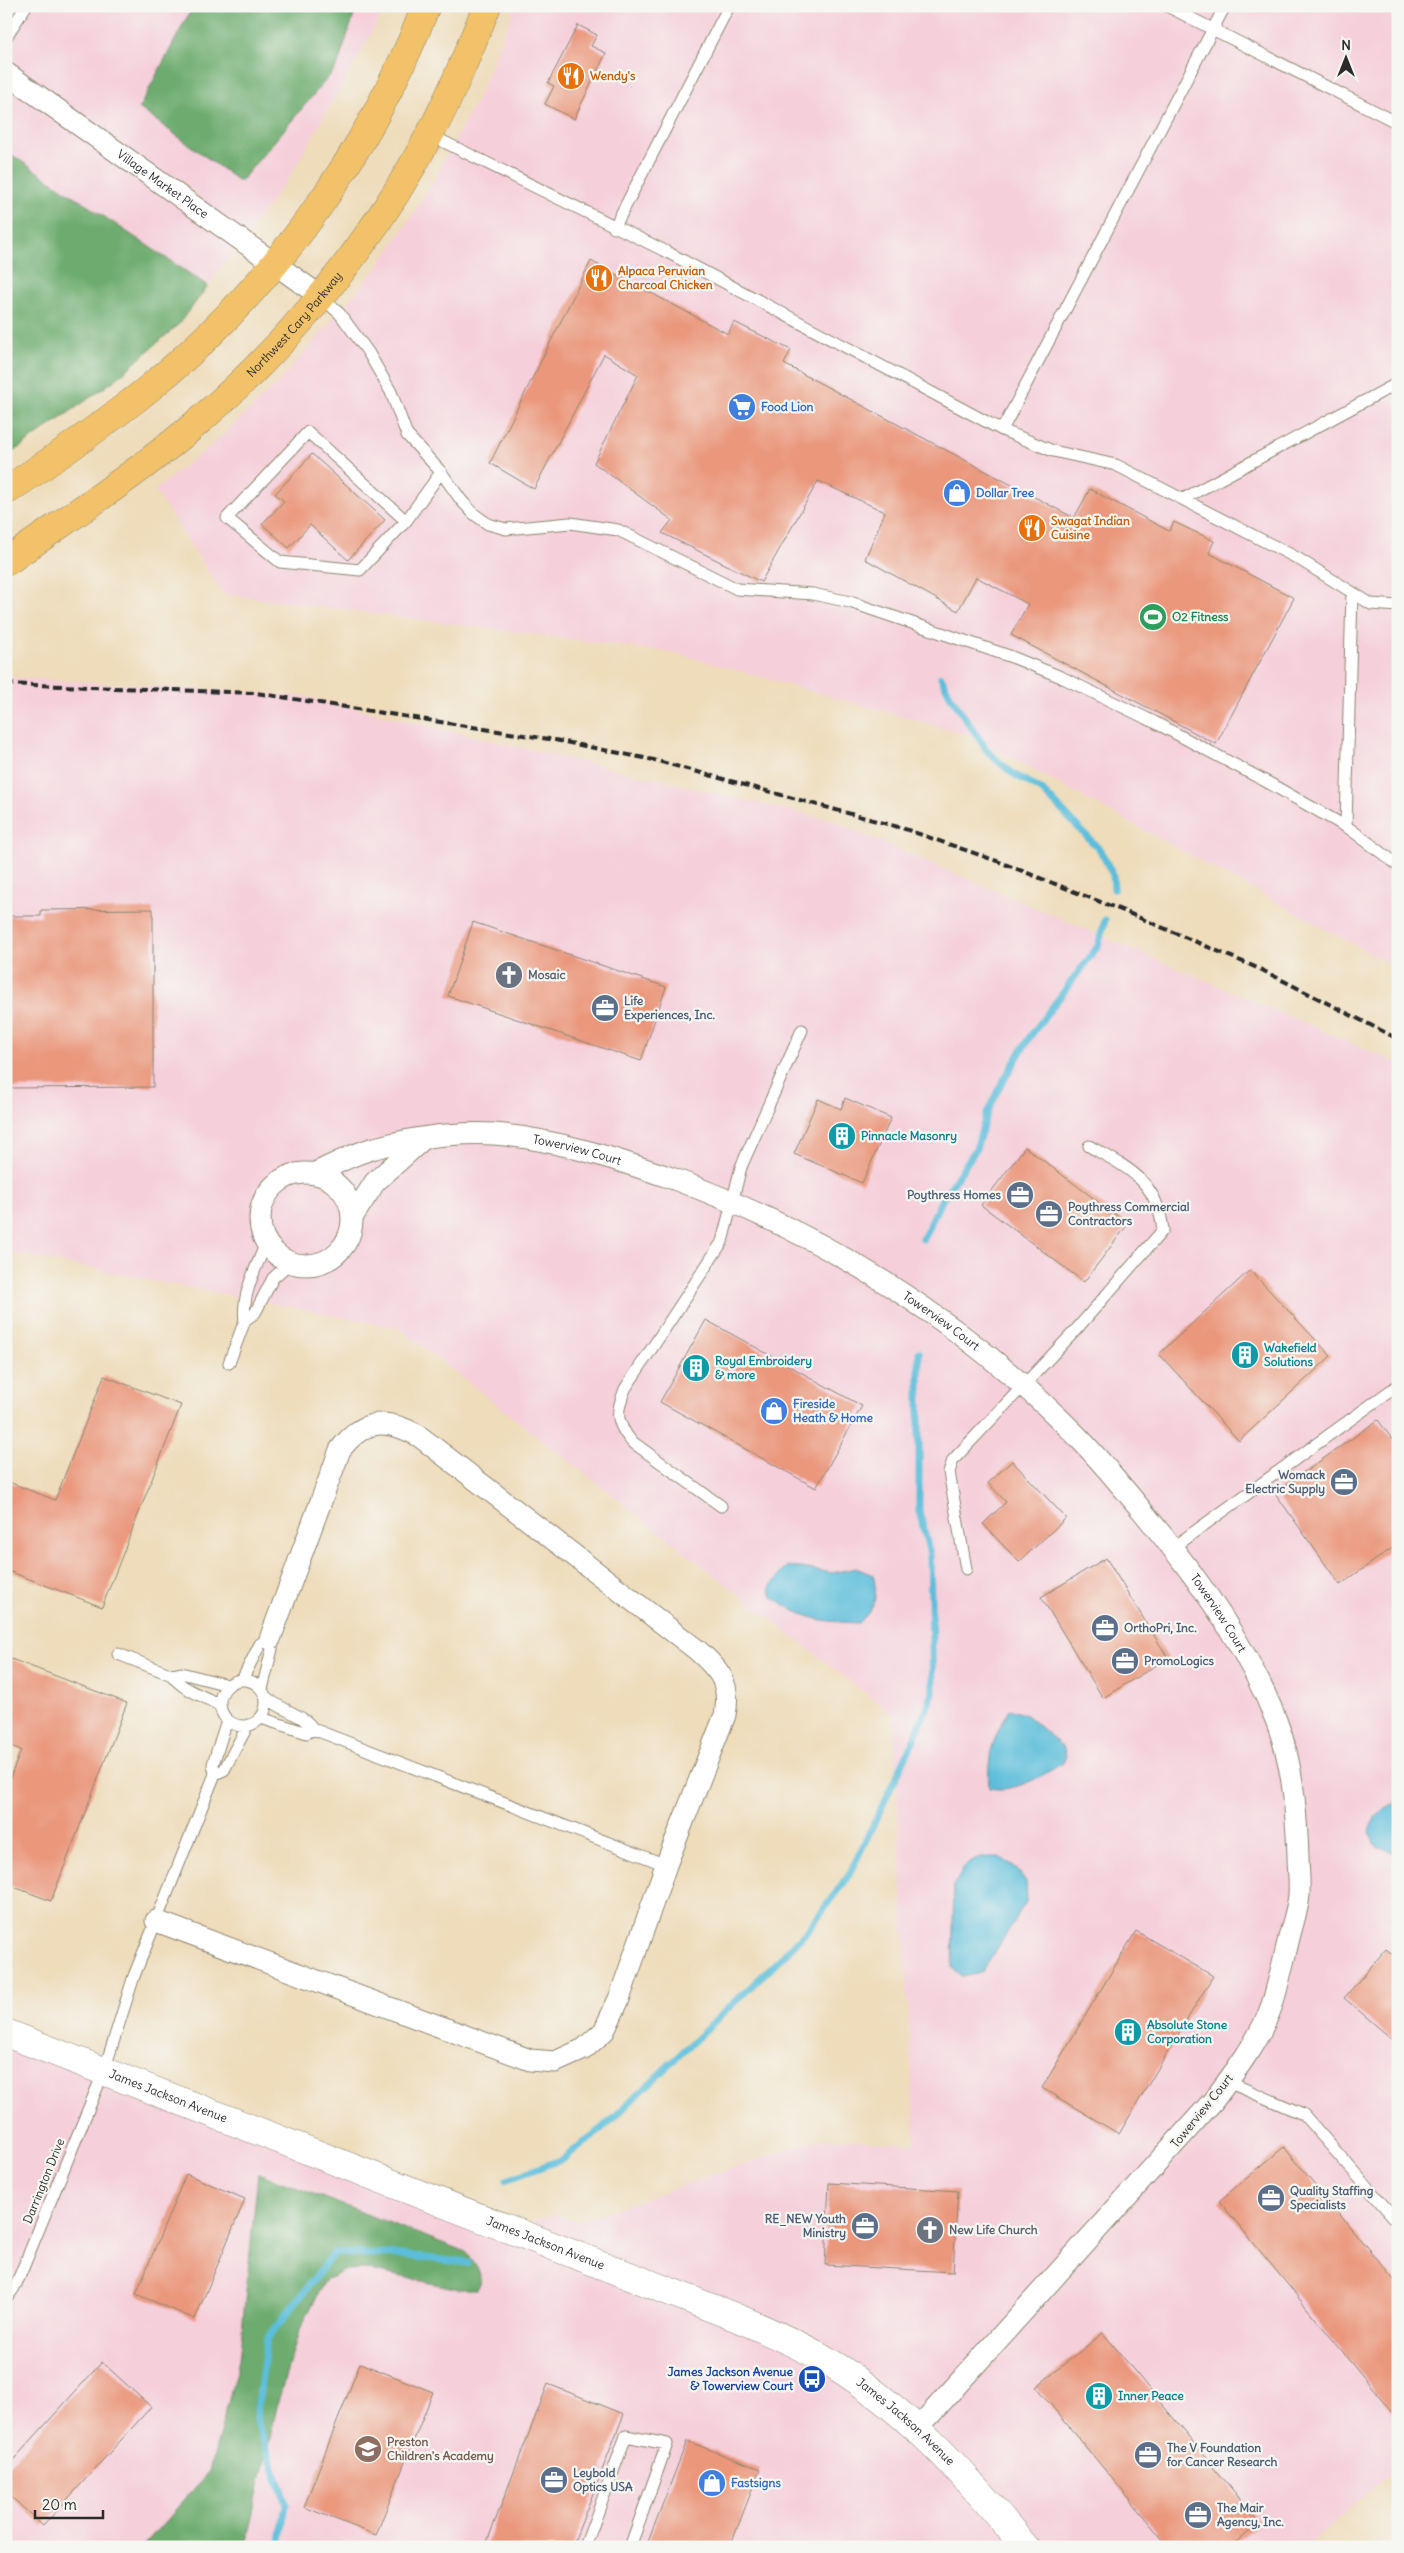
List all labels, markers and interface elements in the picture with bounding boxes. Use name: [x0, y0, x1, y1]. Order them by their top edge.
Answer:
north arrow: [1322, 32, 1372, 82]
text: N: [1341, 36, 1351, 54]
restaurant icon: Wendy's: [556, 61, 586, 91]
place label: Wendy's: [590, 68, 636, 84]
street label: Village Market Place: [114, 146, 211, 221]
restaurant icon: Alpaca Peruvian Charcoal Chicken: [584, 263, 614, 293]
place label: Alpaca Peruvian Charcoal Chicken: [618, 263, 713, 292]
street label: Northwest Cary Parkway: [243, 269, 345, 380]
supermarket icon: Food Lion: [727, 392, 757, 422]
place label: Food Lion: [761, 399, 814, 414]
shop icon: Dollar Tree: [942, 478, 972, 508]
place label: Dollar Tree: [976, 485, 1035, 500]
restaurant icon: Swagat Indian Cuisine: [1017, 513, 1047, 543]
place label: Swagat Indian Cuisine: [1051, 513, 1130, 542]
sports icon: O2 Fitness: [1138, 602, 1168, 632]
place label: O2 Fitness: [1172, 609, 1229, 624]
church icon: Mosaic: [494, 960, 524, 990]
place label: Mosaic: [528, 967, 566, 982]
office icon: Life Experiences, Inc.: [590, 993, 620, 1023]
place label: Life Experiences, Inc.: [624, 993, 716, 1023]
building icon: Pinnacle Masonry: [827, 1121, 857, 1151]
place label: Pinnacle Masonry: [861, 1128, 957, 1144]
street label: Towerview Court: [532, 1131, 623, 1168]
office icon: Poythress Homes: [1005, 1180, 1035, 1210]
place label: Poythress Homes: [907, 1187, 1002, 1203]
office icon: Poythress Commercial Contractors: [1034, 1199, 1064, 1229]
place label: Poythress Commercial Contractors: [1068, 1199, 1190, 1228]
street label: Towerview Court: [900, 1288, 983, 1353]
building icon: Wakefield Solutions: [1230, 1340, 1260, 1370]
place label: Wakefield Solutions: [1264, 1340, 1317, 1369]
building icon: Royal Embroidery & more: [681, 1353, 711, 1383]
place label: Royal Embroidery & more: [715, 1353, 812, 1382]
shop icon: Fireside Heath & Home: [759, 1396, 789, 1426]
place label: Fireside Heath & Home: [793, 1396, 874, 1425]
place label: Womack Electric Supply: [1245, 1467, 1325, 1497]
office icon: Womack Electric Supply: [1329, 1467, 1359, 1497]
street label: Towerview Court: [1188, 1571, 1250, 1655]
office icon: OrthoPri, Inc.: [1090, 1613, 1120, 1643]
place label: OrthoPri, Inc.: [1124, 1620, 1197, 1635]
office icon: PromoLogics: [1110, 1646, 1140, 1676]
place label: PromoLogics: [1144, 1653, 1214, 1669]
building icon: Absolute Stone Corporation: [1113, 2017, 1143, 2047]
place label: Absolute Stone Corporation: [1147, 2017, 1228, 2047]
street label: James Jackson Avenue: [107, 2066, 230, 2125]
street label: Towerview Court: [1167, 2071, 1236, 2151]
street label: Darrington Drive: [20, 2136, 67, 2226]
office icon: Quality Staffing Specialists: [1256, 2183, 1286, 2213]
place label: Quality Staffing Specialists: [1290, 2183, 1374, 2213]
place label: RE_NEW Youth Ministry: [765, 2211, 846, 2241]
office icon: RE_NEW Youth Ministry: [850, 2211, 880, 2241]
street label: James Jackson Avenue: [484, 2213, 607, 2273]
church icon: New Life Church: [915, 2215, 945, 2245]
place label: New Life Church: [949, 2222, 1038, 2237]
place label: James Jackson Avenue & Towerview Court: [667, 2364, 794, 2393]
bus stop icon: James Jackson Avenue & Towerview Court: [797, 2364, 827, 2394]
street label: James Jackson Avenue: [854, 2374, 958, 2468]
building icon: Inner Peace: [1084, 2381, 1114, 2411]
place label: Inner Peace: [1118, 2388, 1184, 2403]
school or university icon: Preston Children's Academy: [353, 2434, 383, 2464]
place label: Preston Children's Academy: [387, 2434, 494, 2464]
office icon: The V Foundation for Cancer Research: [1133, 2440, 1163, 2470]
place label: The V Foundation for Cancer Research: [1166, 2440, 1278, 2469]
office icon: Leybold Optics USA: [539, 2465, 569, 2495]
place label: Leybold Optics USA: [573, 2465, 633, 2495]
shop icon: Fastsigns: [697, 2468, 727, 2498]
place label: Fastsigns: [731, 2475, 781, 2491]
scale bar: [35, 2488, 102, 2520]
text: 20 m: [42, 2495, 77, 2514]
office icon: The Mair Agency, Inc.: [1183, 2500, 1213, 2530]
place label: The Mair Agency, Inc.: [1217, 2500, 1284, 2530]

